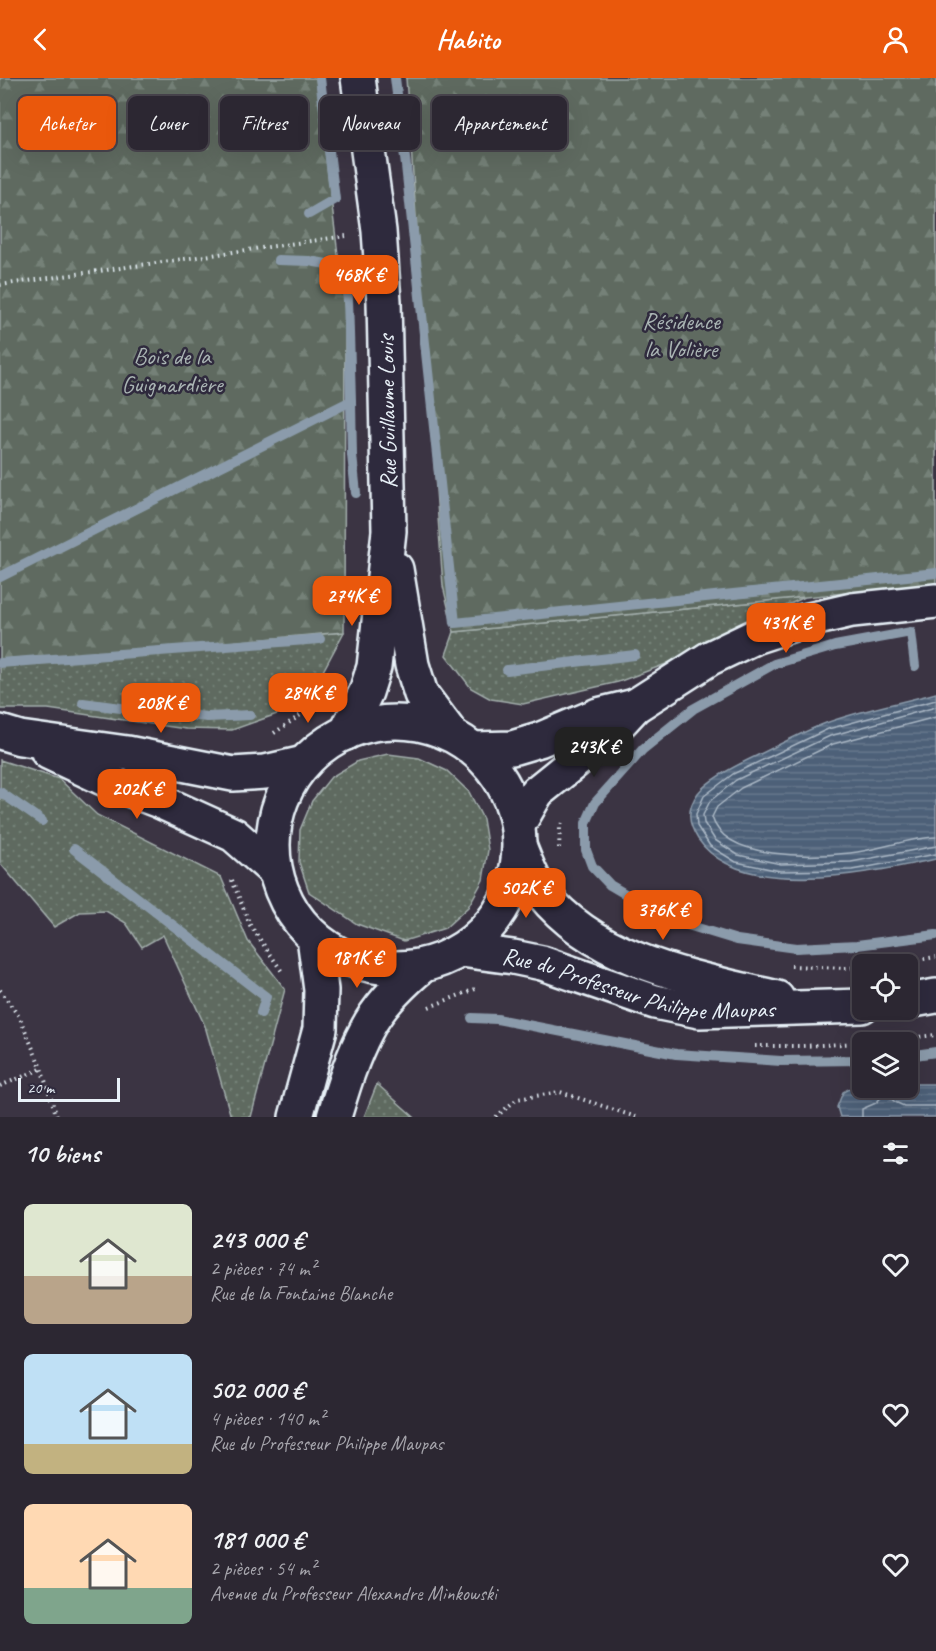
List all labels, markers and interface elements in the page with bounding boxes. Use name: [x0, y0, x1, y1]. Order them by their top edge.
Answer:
text: Habito: [436, 22, 500, 56]
icon: back: [24, 23, 57, 56]
icon: person: [879, 23, 912, 56]
chip: Acheter: [18, 96, 116, 150]
chip: Louer: [128, 96, 208, 150]
chip: Filtres: [220, 96, 308, 150]
chip: Nouveau: [320, 96, 420, 150]
chip: Appartement: [432, 96, 567, 150]
pin: 468K €: [310, 255, 408, 306]
text: 468K €: [333, 262, 385, 287]
park label: Résidence la Volière: [642, 306, 722, 364]
street label: Rue Guillaume Louis: [371, 332, 403, 489]
park label: Bois de la Guignardière: [121, 341, 225, 399]
pin: 274K €: [303, 576, 401, 627]
text: 274K €: [327, 583, 377, 608]
pin: 431K €: [737, 603, 835, 654]
text: 431K €: [761, 610, 812, 635]
pin: 284K €: [259, 673, 357, 724]
text: 284K €: [283, 680, 334, 705]
pin: 208K €: [112, 683, 210, 734]
text: 208K €: [136, 690, 187, 715]
pin: 243K €: [545, 727, 643, 778]
text: 243K €: [569, 734, 620, 759]
pin: 202K €: [88, 769, 186, 820]
text: 202K €: [112, 776, 163, 801]
pin: 502K €: [477, 868, 575, 919]
text: 502K €: [501, 875, 551, 900]
pin: 376K €: [614, 890, 712, 941]
text: 376K €: [637, 897, 689, 922]
pin: 181K €: [308, 938, 406, 989]
street label: Rue du Professeur Philippe Maupas: [500, 941, 777, 1026]
text: 181K €: [332, 945, 383, 970]
map controls: [852, 954, 918, 1098]
button: locate: [852, 954, 918, 1020]
button: layers: [852, 1032, 918, 1098]
scale bar: [18, 1075, 120, 1103]
text: 20 m: [27, 1078, 54, 1098]
text: 10 biens: [24, 1137, 100, 1170]
icon: filters: [879, 1137, 912, 1170]
text: 243 000 €: [210, 1223, 304, 1256]
icon: home: [72, 1228, 144, 1300]
icon: heart: [879, 1248, 912, 1281]
text: 2 pièces · 74 m²: [210, 1256, 316, 1281]
text: Rue de la Fontaine Blanche: [210, 1281, 392, 1306]
text: 502 000 €: [210, 1373, 304, 1406]
icon: home: [72, 1378, 144, 1450]
icon: heart: [879, 1398, 912, 1431]
text: 4 pièces · 140 m²: [210, 1406, 325, 1431]
text: Rue du Professeur Philippe Maupas: [210, 1431, 443, 1456]
text: 181 000 €: [210, 1523, 304, 1556]
icon: home: [72, 1528, 144, 1600]
icon: heart: [879, 1548, 912, 1581]
text: 2 pièces · 54 m²: [210, 1556, 316, 1581]
text: Avenue du Professeur Alexandre Minkowski: [210, 1581, 497, 1606]

